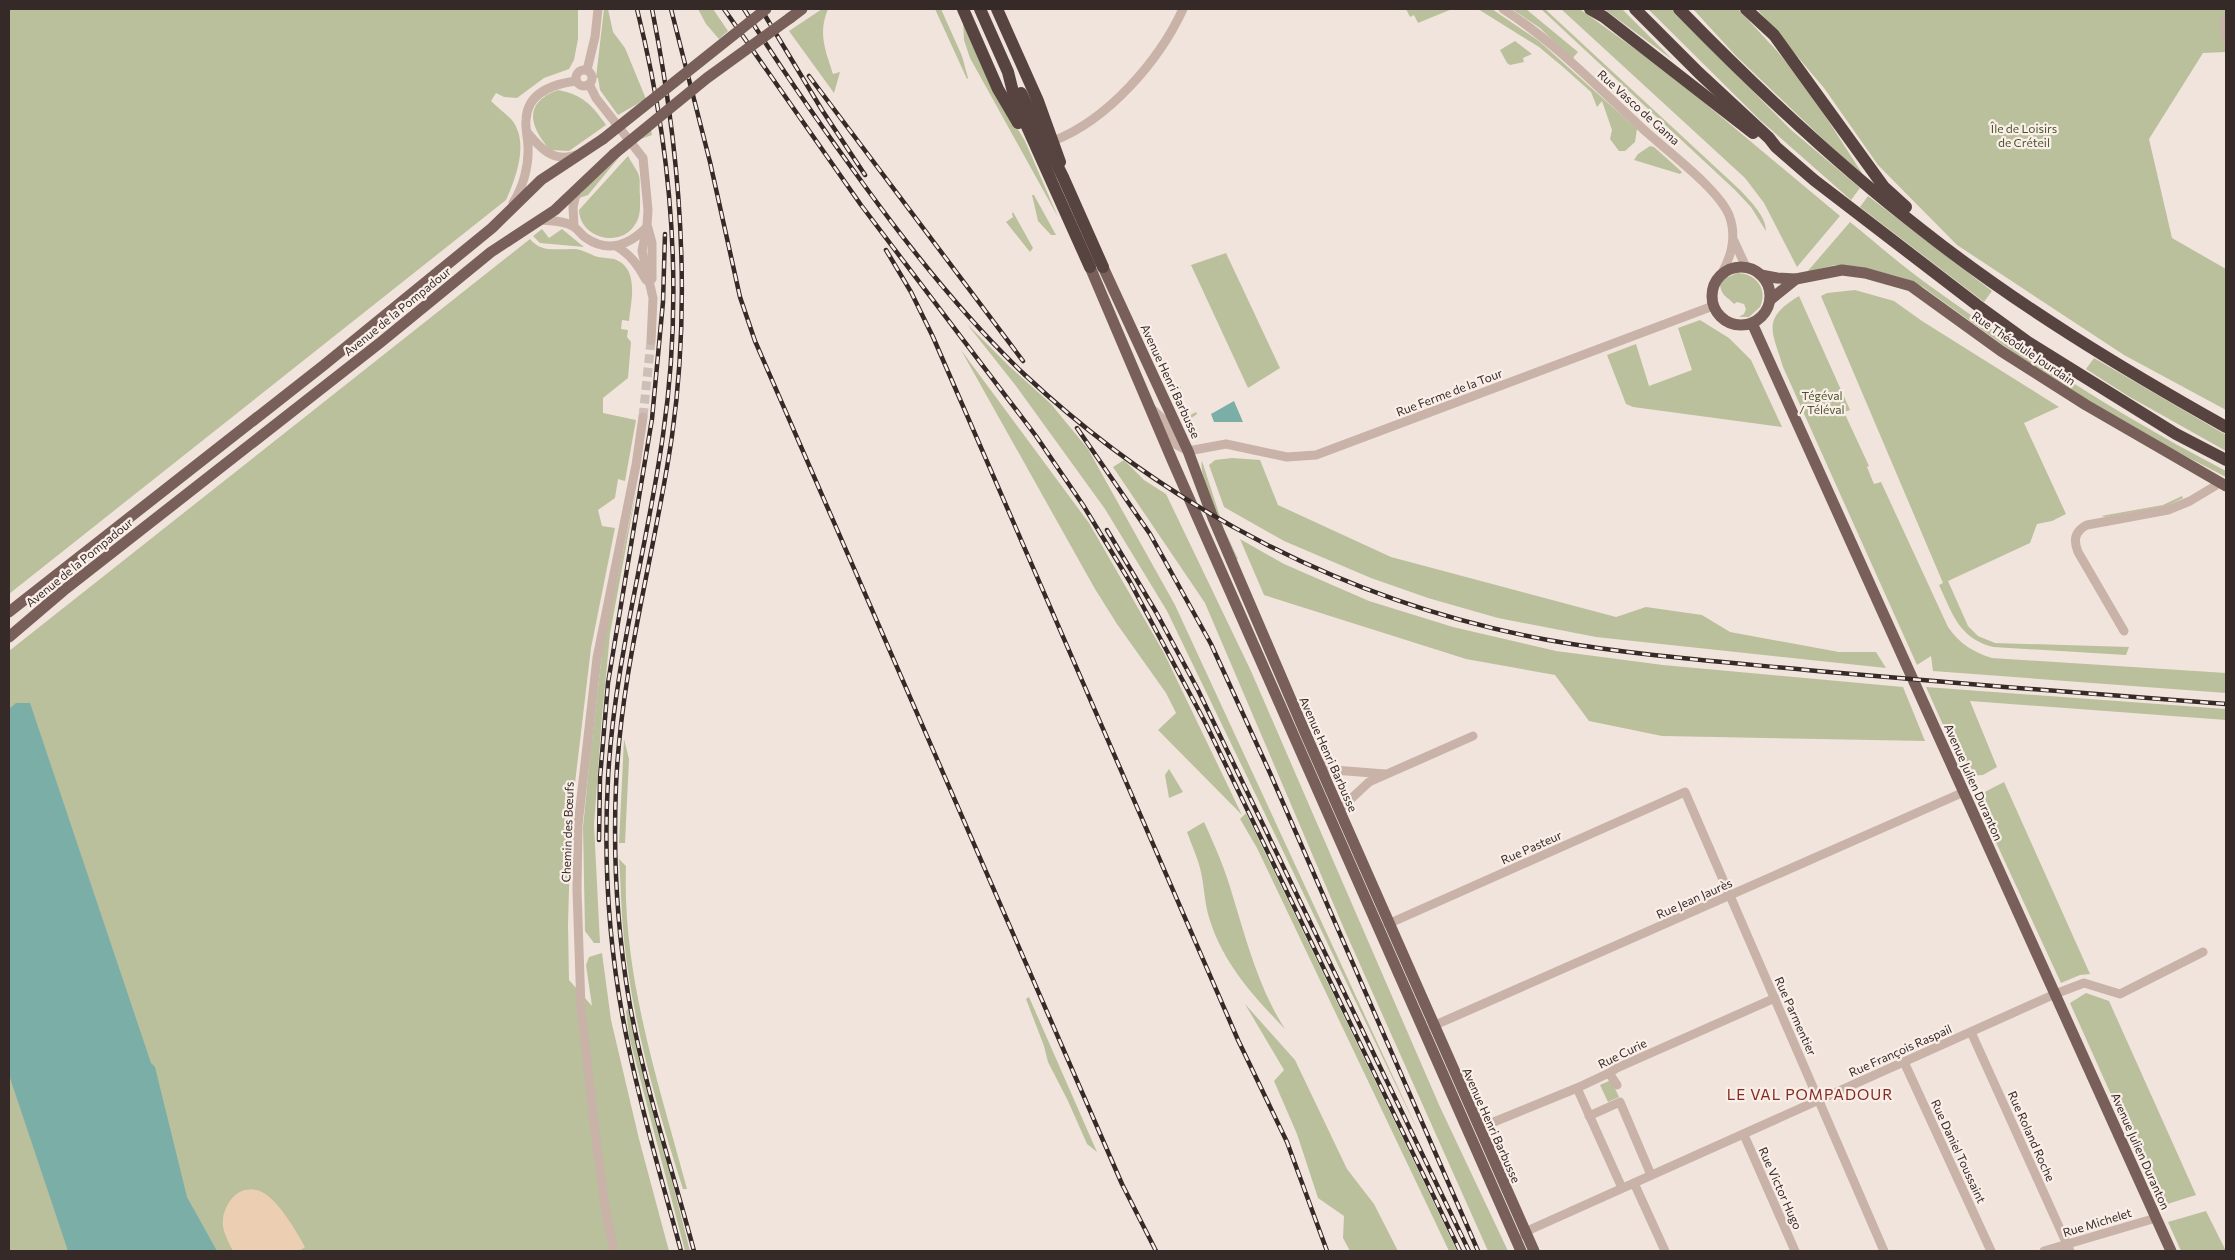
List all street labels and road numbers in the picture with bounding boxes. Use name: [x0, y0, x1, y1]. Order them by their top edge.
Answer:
street label: Rue Vasco de Gama: [1595, 67, 1683, 147]
street label: Avenue de la Pompadour: [341, 263, 453, 358]
street label: Rue Théodule Jourdain: [1969, 308, 2078, 389]
street label: Avenue Henri Barbusse: [1138, 322, 1204, 440]
street label: Rue Ferme de la Tour: [1394, 365, 1504, 419]
street label: Avenue de la Pompadour: [23, 514, 135, 609]
street label: Avenue Henri Barbusse: [1297, 694, 1361, 814]
street label: Avenue Julien Duranton: [1941, 721, 2006, 843]
street label: Chemin des Bœufs: [558, 781, 576, 883]
street label: Rue Pasteur: [1498, 827, 1564, 867]
street label: Rue Jean Jaurès: [1654, 875, 1734, 922]
street label: Rue Parmentier: [1772, 974, 1820, 1058]
street label: Rue François Raspail: [1846, 1021, 1954, 1079]
street label: Rue Curie: [1595, 1035, 1649, 1071]
street label: Avenue Henri Barbusse: [1460, 1065, 1524, 1185]
street label: Rue Roland Roche: [2006, 1089, 2058, 1183]
street label: Avenue Julien Duranton: [2108, 1090, 2173, 1212]
street label: Rue Daniel Toussaint: [1929, 1097, 1989, 1205]
street label: Rue Victor Hugo: [1757, 1145, 1805, 1231]
street label: Rue Michelet: [2061, 1205, 2133, 1239]

